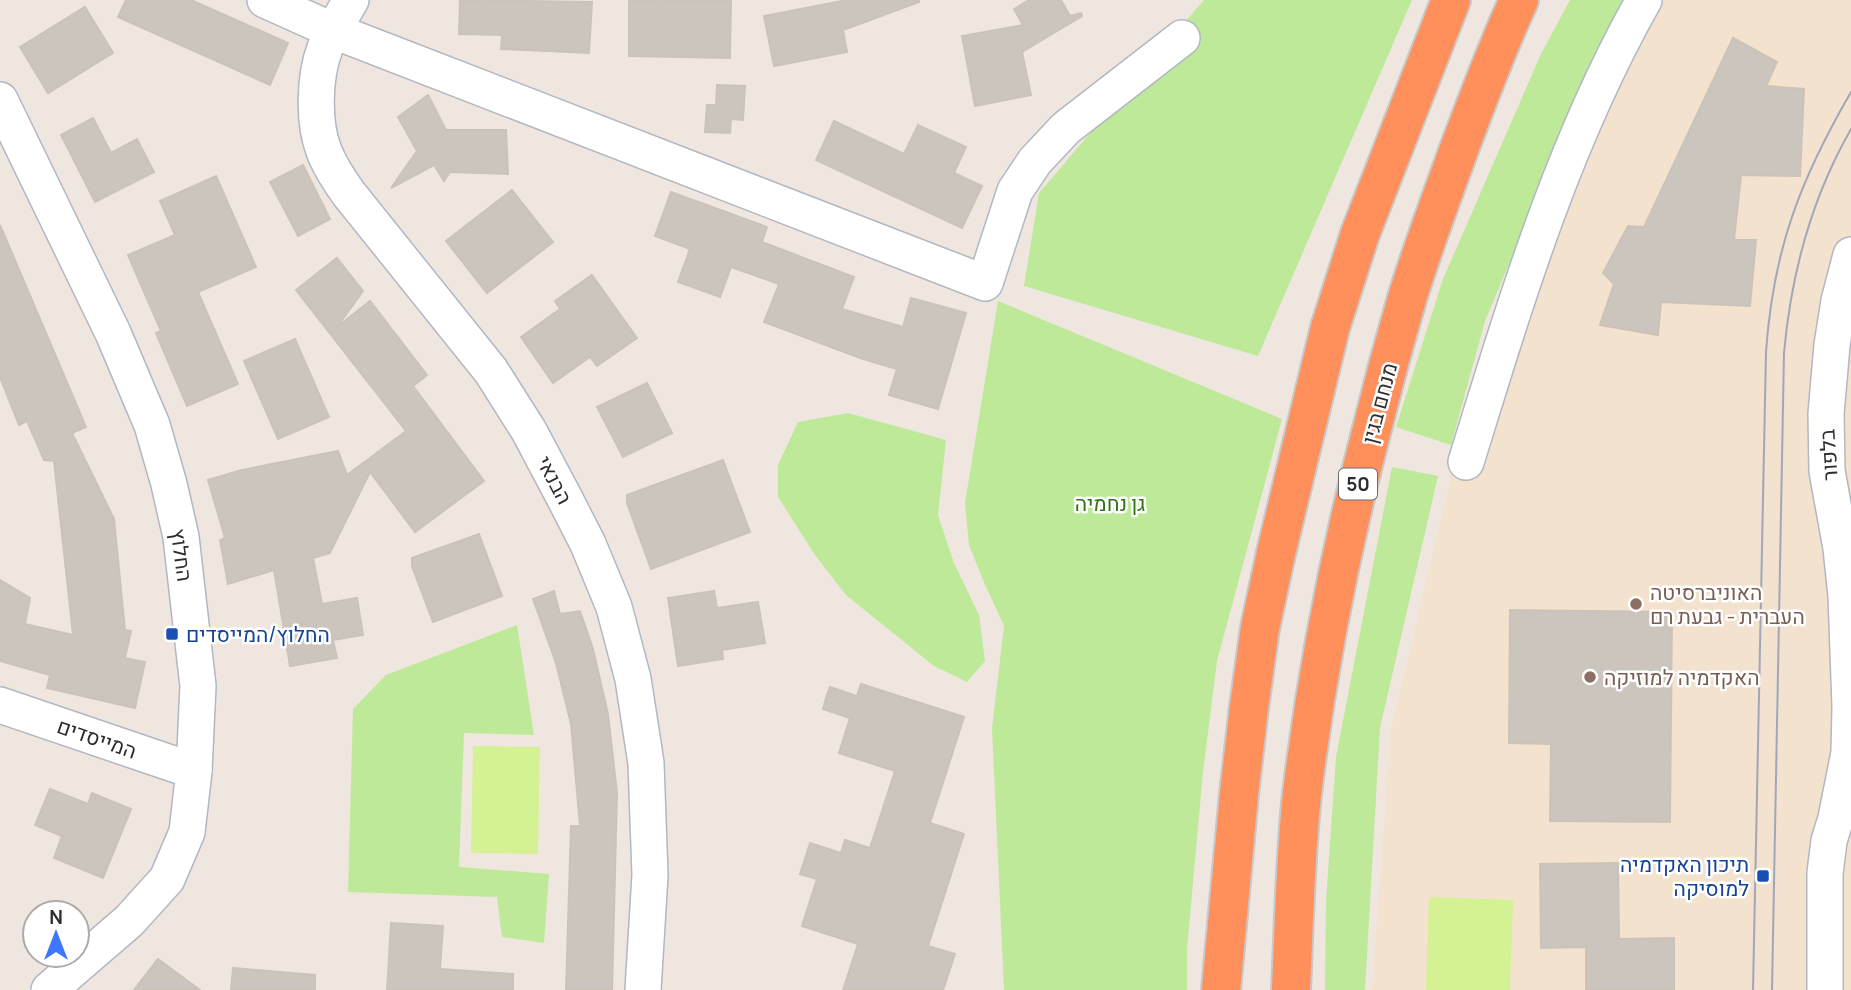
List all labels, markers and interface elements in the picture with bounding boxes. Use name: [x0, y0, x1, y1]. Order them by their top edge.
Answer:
street label: מנחם בגין: [1355, 359, 1403, 447]
street label: בלפור: [1812, 428, 1844, 482]
street label: הבנאי: [531, 451, 579, 509]
road number: 50: [1339, 468, 1377, 499]
park label: גן נחמיה: [1075, 489, 1145, 517]
street label: החלוץ: [164, 527, 200, 583]
place label: האוניברסיטה העברית - גבעת רם: [1650, 578, 1805, 630]
marker: האוניברסיטה העברית - גבעת רם: [1628, 596, 1644, 612]
place label: החלוץ/המייסדים: [186, 620, 330, 648]
marker: החלוץ/המייסדים: [164, 626, 180, 642]
place label: האקדמיה למוזיקה: [1604, 663, 1759, 691]
marker: האקדמיה למוזיקה: [1582, 669, 1598, 685]
street label: המייסדים: [54, 711, 140, 765]
place label: תיכון האקדמיה למוסיקה: [1620, 850, 1749, 902]
marker: תיכון האקדמיה למוסיקה: [1755, 868, 1771, 884]
north arrow: [21, 899, 91, 969]
text: N: [49, 904, 63, 930]

